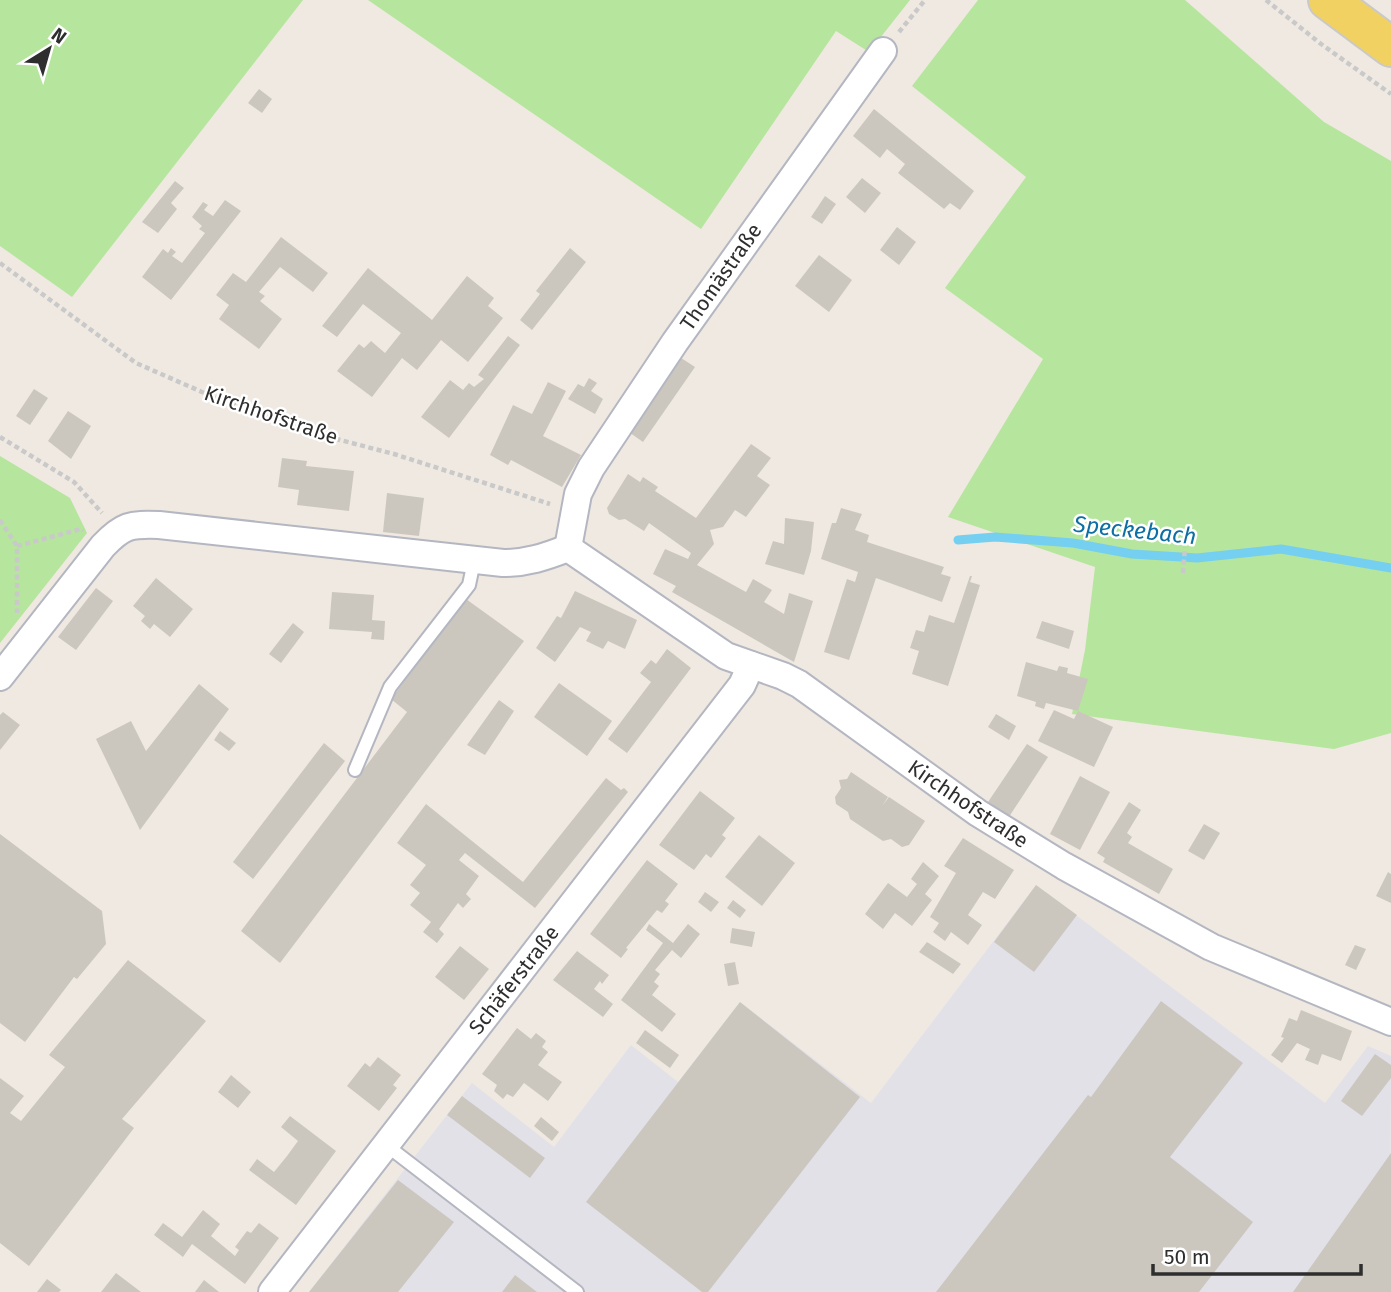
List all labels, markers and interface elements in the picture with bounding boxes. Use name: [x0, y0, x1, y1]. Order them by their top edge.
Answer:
north arrow: [14, 14, 84, 84]
text: N: [47, 23, 71, 49]
street label: Thomästraße: [675, 218, 767, 336]
street label: Kirchhofstraße: [201, 380, 341, 450]
water label: Speckebach: [1071, 510, 1198, 550]
street label: Kirchhofstraße: [903, 754, 1033, 854]
street label: Schäferstraße: [463, 920, 565, 1040]
scale bar: [1153, 1232, 1361, 1276]
text: 50 m: [1164, 1244, 1210, 1270]

